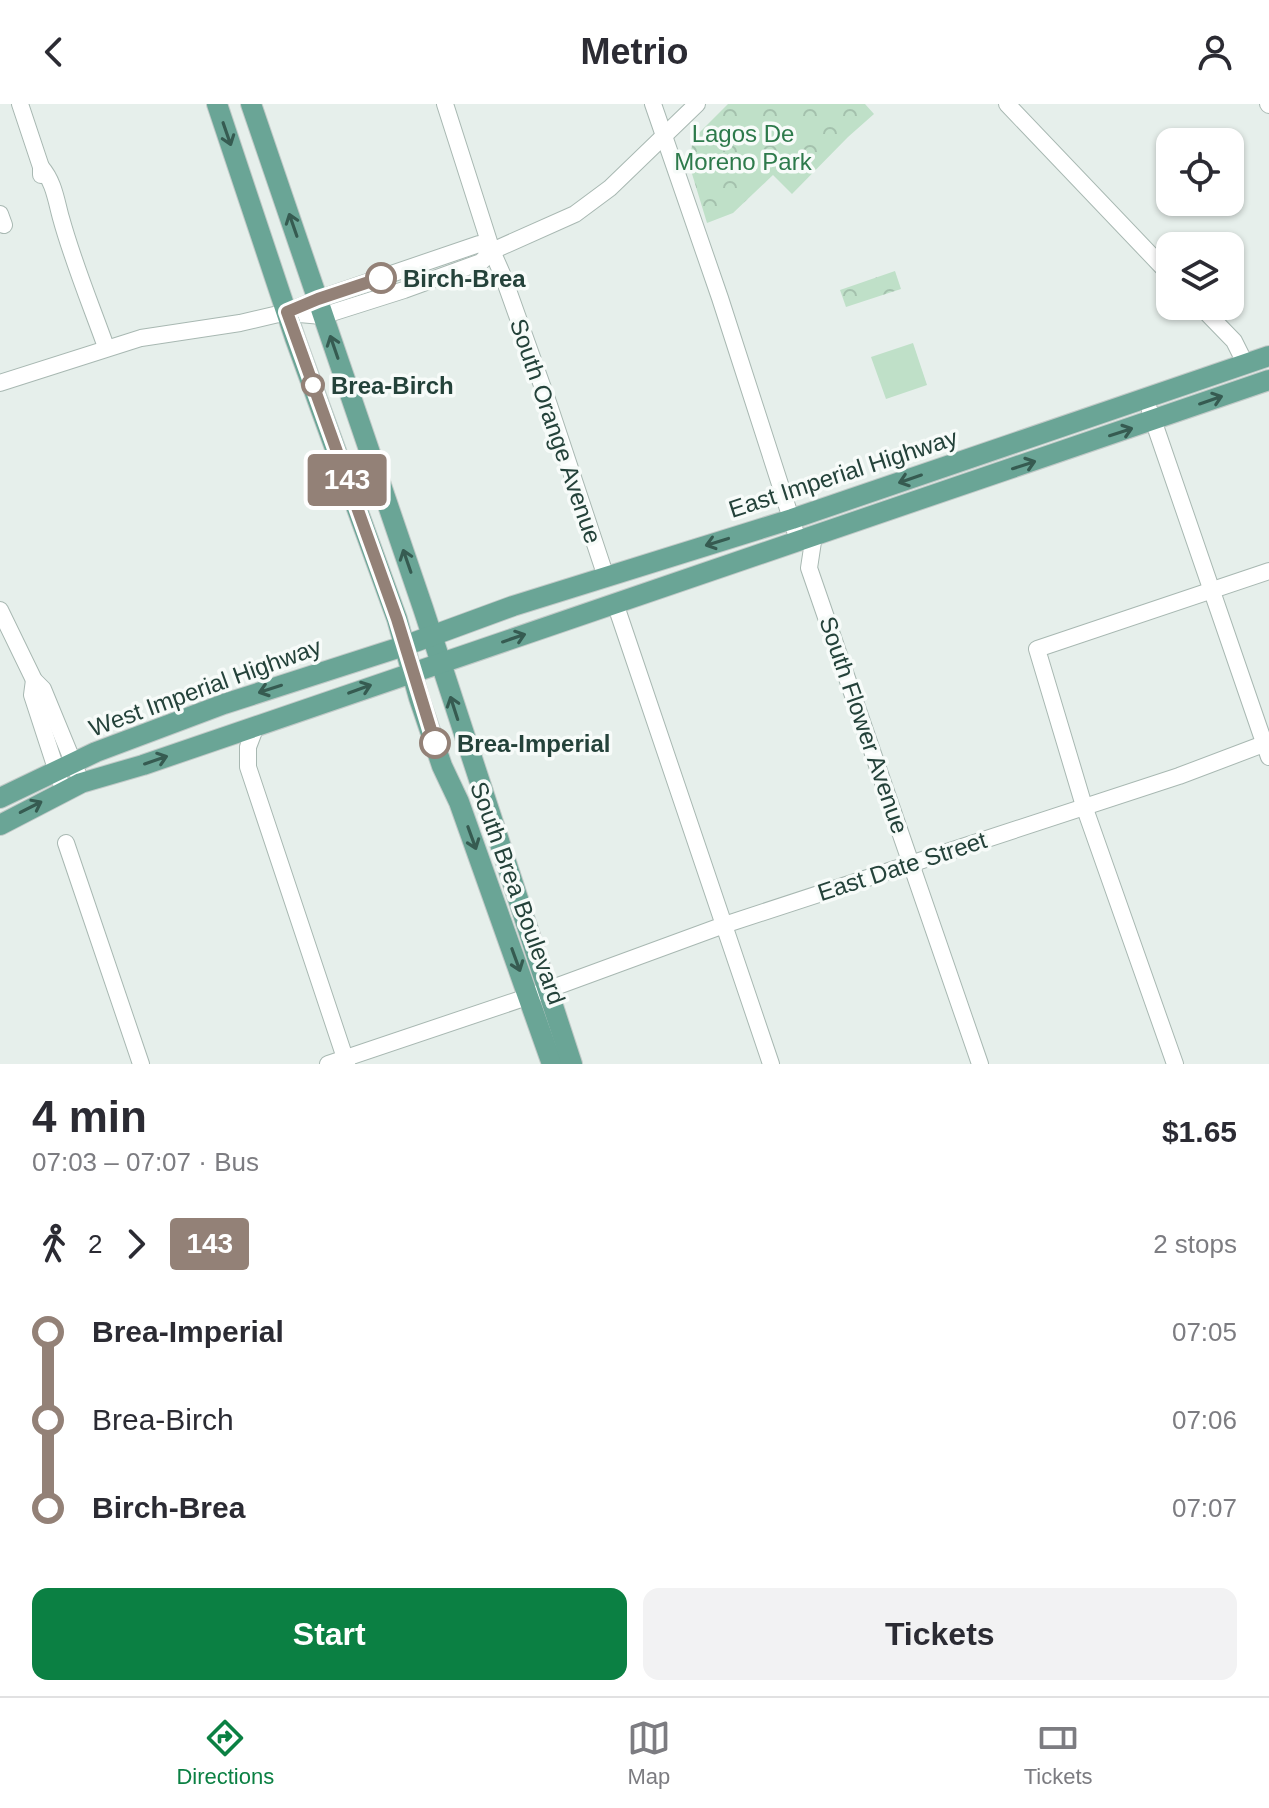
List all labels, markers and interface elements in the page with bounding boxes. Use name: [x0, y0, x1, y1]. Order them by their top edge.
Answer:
icon: back: [32, 30, 76, 74]
icon: person: [1193, 30, 1237, 74]
text: Metrio: [581, 31, 689, 72]
park label: Lagos De Moreno Park: [674, 120, 813, 175]
one-way arrow: [220, 121, 235, 146]
map controls: [1156, 128, 1244, 320]
button: locate: [1156, 128, 1244, 216]
one-way arrow: [285, 213, 299, 238]
button: layers: [1156, 232, 1244, 320]
marker: Birch-Brea: [366, 263, 396, 293]
place label: Birch-Brea: [403, 265, 526, 292]
street label: South Orange Avenue: [505, 315, 607, 547]
one-way arrow: [326, 335, 341, 360]
place label: Brea-Birch: [331, 372, 454, 399]
marker: Brea-Birch: [302, 374, 324, 396]
one-way arrow: [1199, 392, 1224, 407]
street label: East Imperial Highway: [725, 423, 961, 523]
one-way arrow: [1108, 424, 1133, 439]
line badge: 143: [301, 454, 393, 506]
one-way arrow: [1011, 456, 1036, 471]
text: 143: [324, 464, 370, 495]
one-way arrow: [898, 472, 923, 487]
one-way arrow: [705, 536, 730, 550]
one-way arrow: [398, 549, 413, 574]
street label: South Flower Avenue: [814, 613, 914, 837]
one-way arrow: [501, 630, 526, 644]
street label: West Imperial Highway: [85, 632, 325, 742]
one-way arrow: [347, 681, 372, 696]
one-way arrow: [258, 683, 283, 697]
one-way arrow: [446, 695, 461, 721]
marker: Brea-Imperial: [420, 728, 450, 758]
place label: Brea-Imperial: [457, 730, 610, 757]
one-way arrow: [143, 752, 168, 767]
street label: South Brea Boulevard: [465, 778, 571, 1008]
one-way arrow: [19, 798, 43, 814]
one-way arrow: [466, 825, 480, 850]
street label: East Date Street: [814, 826, 990, 906]
one-way arrow: [510, 947, 524, 972]
text: 4 min: [32, 1092, 147, 1141]
text: $1.65: [1162, 1115, 1237, 1148]
text: 07:03 – 07:07 · Bus: [32, 1147, 259, 1177]
icon: walk: [32, 1222, 76, 1266]
icon: forward: [114, 1222, 158, 1266]
text: 143: [186, 1228, 233, 1259]
text: 2: [88, 1229, 102, 1259]
text: 2 stops: [1153, 1229, 1237, 1259]
text: Brea-Imperial: [92, 1315, 284, 1348]
text: 07:05: [1172, 1317, 1237, 1347]
text: Brea-Birch: [92, 1403, 234, 1436]
text: 07:06: [1172, 1405, 1237, 1435]
text: Birch-Brea: [92, 1491, 245, 1524]
text: 07:07: [1172, 1493, 1237, 1523]
button: Start: [32, 1588, 627, 1680]
button: Tickets: [643, 1588, 1237, 1680]
tab: Directions: [176, 1716, 274, 1790]
tab: Map: [627, 1716, 671, 1790]
tab: Tickets: [1024, 1716, 1093, 1790]

